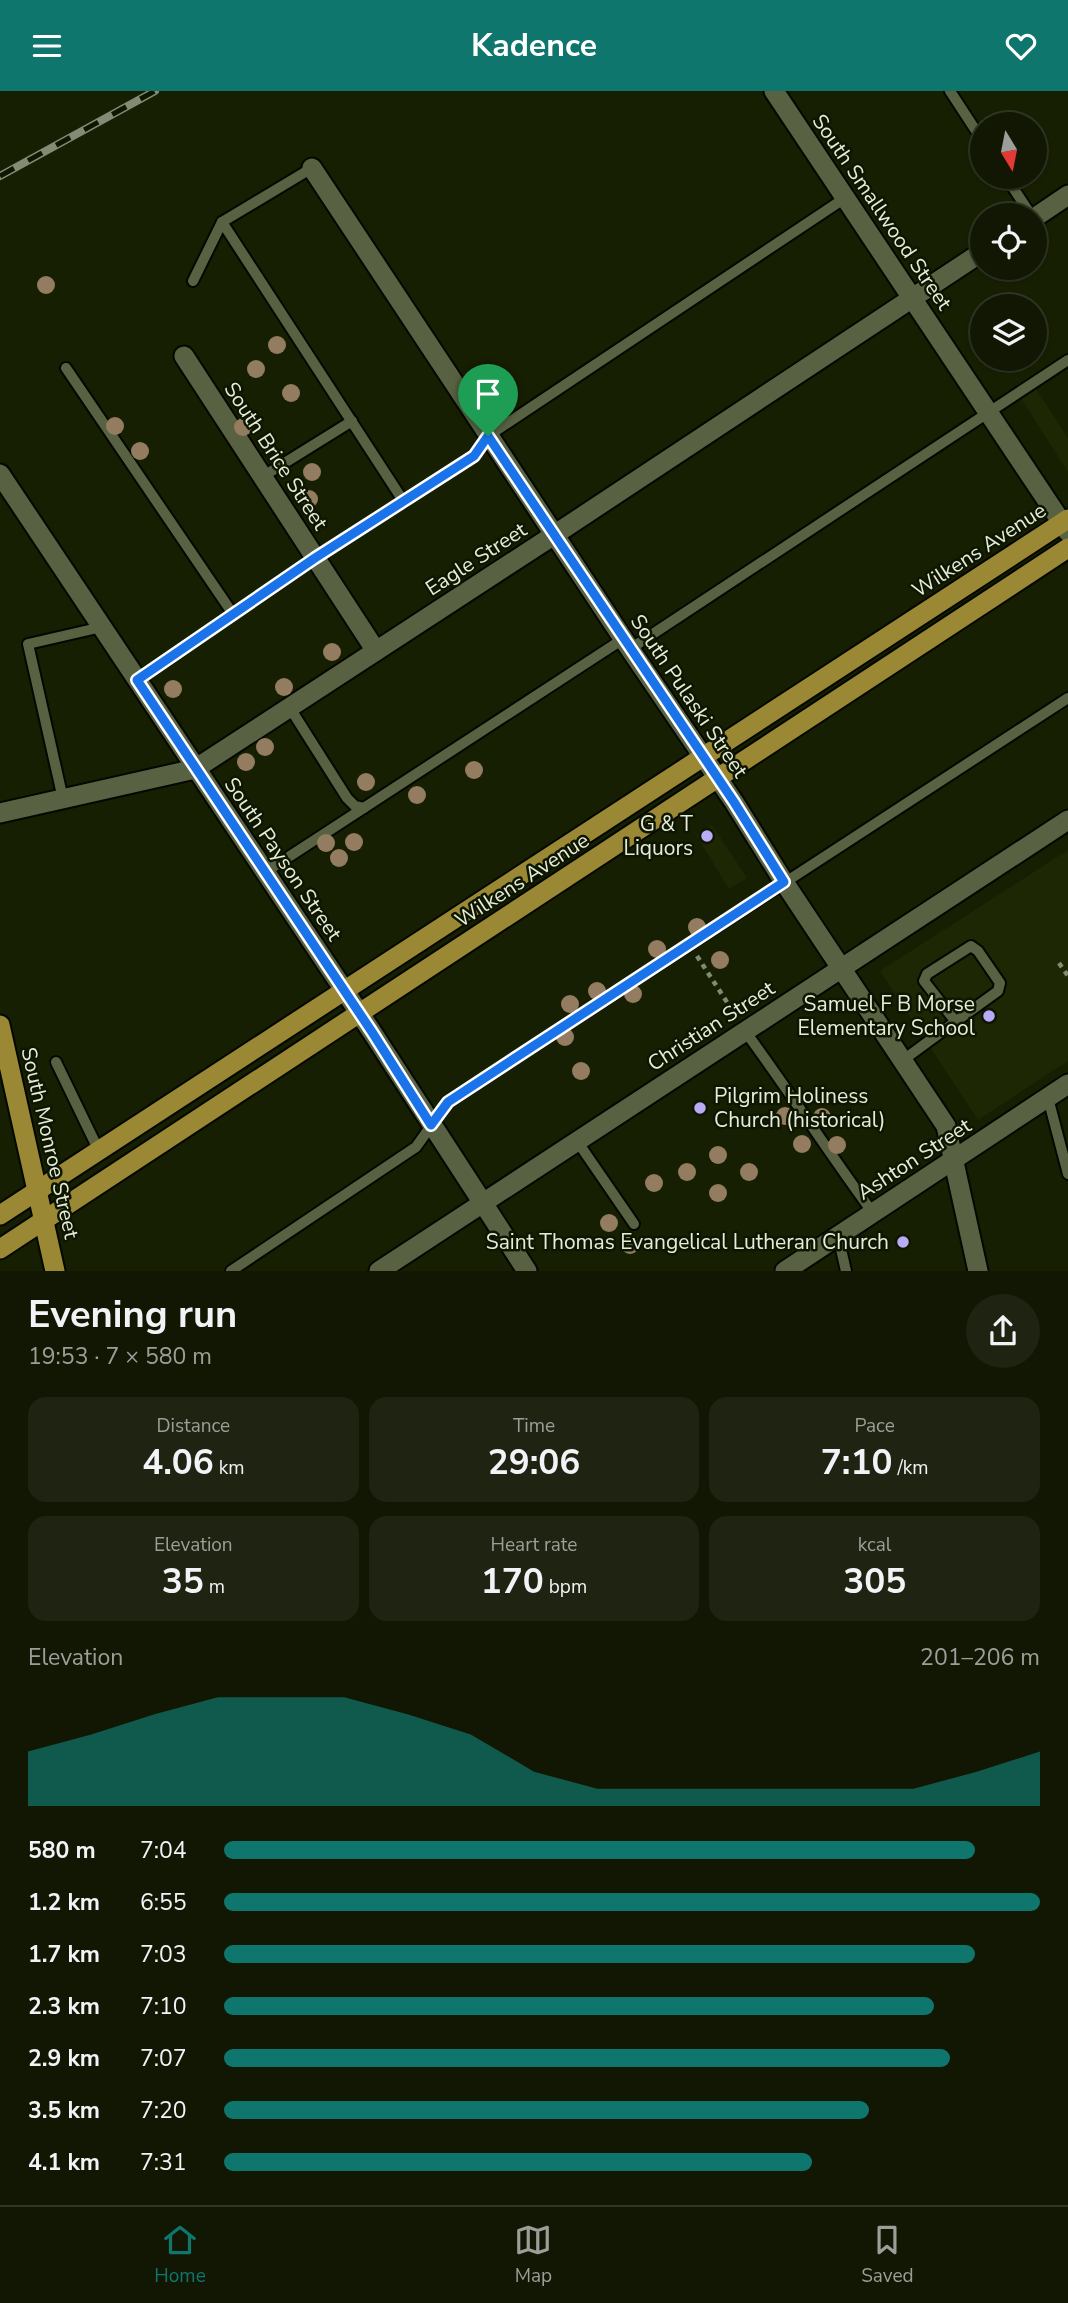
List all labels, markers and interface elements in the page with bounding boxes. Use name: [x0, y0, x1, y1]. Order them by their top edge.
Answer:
text: Kadence: [471, 24, 597, 67]
icon: menu: [28, 27, 66, 65]
icon: heart: [1002, 27, 1040, 65]
street label: South Smallwood Street: [806, 108, 959, 316]
north arrow: [970, 112, 1046, 189]
map controls: [970, 112, 1047, 371]
button: locate: [970, 203, 1047, 280]
button: layers: [970, 294, 1047, 371]
pin: [458, 364, 518, 436]
icon: arrive: [469, 375, 507, 413]
street label: South Brice Street: [218, 377, 335, 536]
street label: Wilkens Avenue: [907, 496, 1051, 604]
street label: Eagle Street: [420, 515, 533, 602]
street label: South Pulaski Street: [624, 609, 755, 784]
street label: South Payson Street: [218, 772, 349, 947]
place label: G & T Liquors: [624, 810, 693, 862]
street label: Wilkens Avenue: [450, 826, 594, 934]
marker: G & T Liquors: [699, 828, 715, 844]
street label: Christian Street: [642, 974, 781, 1078]
place label: Samuel F B Morse Elementary School: [797, 990, 976, 1042]
marker: Samuel F B Morse Elementary School: [981, 1008, 997, 1024]
street label: South Monroe Street: [14, 1045, 86, 1242]
place label: Pilgrim Holiness Church (historical): [714, 1082, 885, 1134]
marker: Pilgrim Holiness Church (historical): [692, 1100, 708, 1116]
street label: Ashton Street: [852, 1111, 977, 1206]
place label: Saint Thomas Evangelical Lutheran Church: [486, 1228, 889, 1256]
marker: Saint Thomas Evangelical Lutheran Church: [895, 1234, 911, 1250]
text: Evening run: [28, 1289, 237, 1340]
button: share: [966, 1294, 1040, 1368]
text: 19:53 · 7 × 580 m: [28, 1341, 212, 1372]
text: Distance: [156, 1413, 230, 1439]
text: Time: [513, 1413, 555, 1439]
text: Pace: [854, 1413, 895, 1439]
text: 4.06: [142, 1439, 214, 1486]
text: 29:06: [488, 1439, 580, 1486]
text: 7:10: [821, 1439, 893, 1486]
text: km: [214, 1455, 245, 1481]
text: /km: [893, 1455, 928, 1481]
text: Elevation: [154, 1532, 233, 1558]
text: Heart rate: [491, 1532, 577, 1558]
text: kcal: [858, 1532, 892, 1558]
text: 35: [162, 1558, 204, 1605]
text: 170: [481, 1558, 544, 1605]
text: 305: [843, 1558, 906, 1605]
text: m: [204, 1574, 225, 1600]
text: bpm: [544, 1574, 587, 1600]
text: Elevation: [28, 1642, 123, 1673]
text: 201–206 m: [920, 1642, 1040, 1673]
text: 580 m: [28, 1835, 96, 1866]
text: 7:04: [140, 1835, 187, 1866]
text: 1.2 km: [28, 1887, 100, 1918]
text: 6:55: [140, 1887, 187, 1918]
text: 1.7 km: [28, 1939, 100, 1970]
text: 7:03: [140, 1939, 187, 1970]
text: 2.3 km: [28, 1991, 100, 2022]
text: 7:10: [140, 1991, 187, 2022]
text: 2.9 km: [28, 2043, 100, 2074]
text: 7:07: [140, 2043, 187, 2074]
text: 3.5 km: [28, 2095, 100, 2126]
text: 7:20: [140, 2095, 187, 2126]
text: 4.1 km: [28, 2147, 100, 2178]
text: 7:31: [140, 2147, 187, 2178]
tab: Home: [154, 2221, 206, 2289]
tab: Map: [514, 2221, 552, 2289]
tab: Saved: [861, 2221, 914, 2289]

